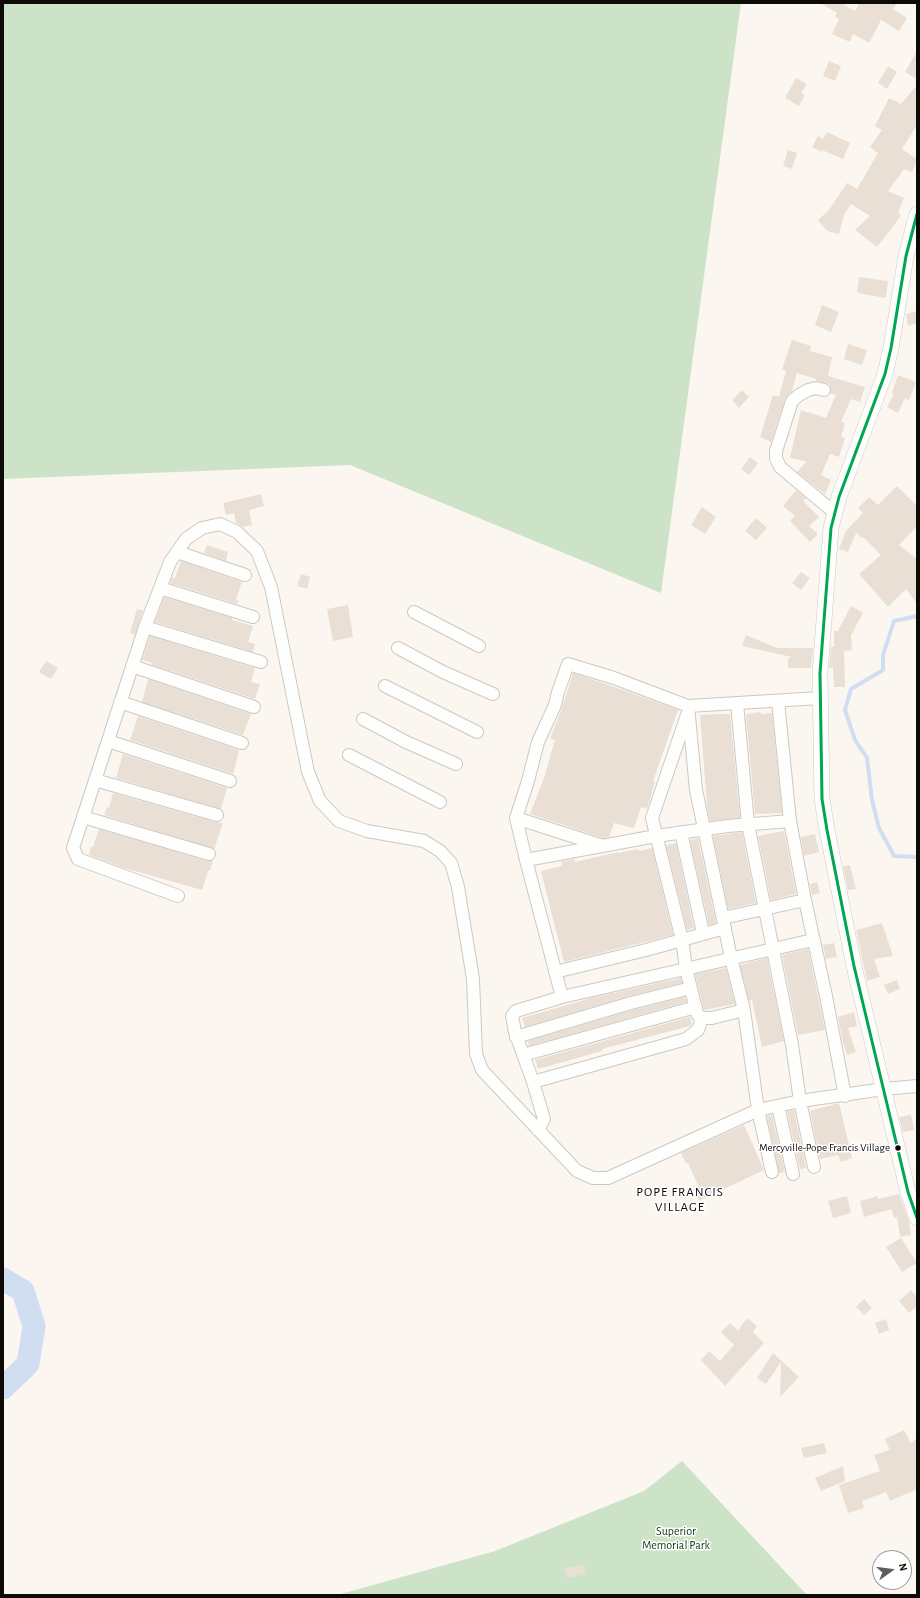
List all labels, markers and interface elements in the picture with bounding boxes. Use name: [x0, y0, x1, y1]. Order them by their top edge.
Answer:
place label: Mercyville-Pope Francis Village: [759, 1141, 890, 1155]
marker: Mercyville-Pope Francis Village: [893, 1143, 903, 1153]
district label: POPE FRANCIS VILLAGE: [636, 1184, 724, 1215]
park label: Superior Memorial Park: [642, 1524, 710, 1552]
north arrow: [872, 1550, 912, 1590]
text: N: [897, 1562, 909, 1572]

